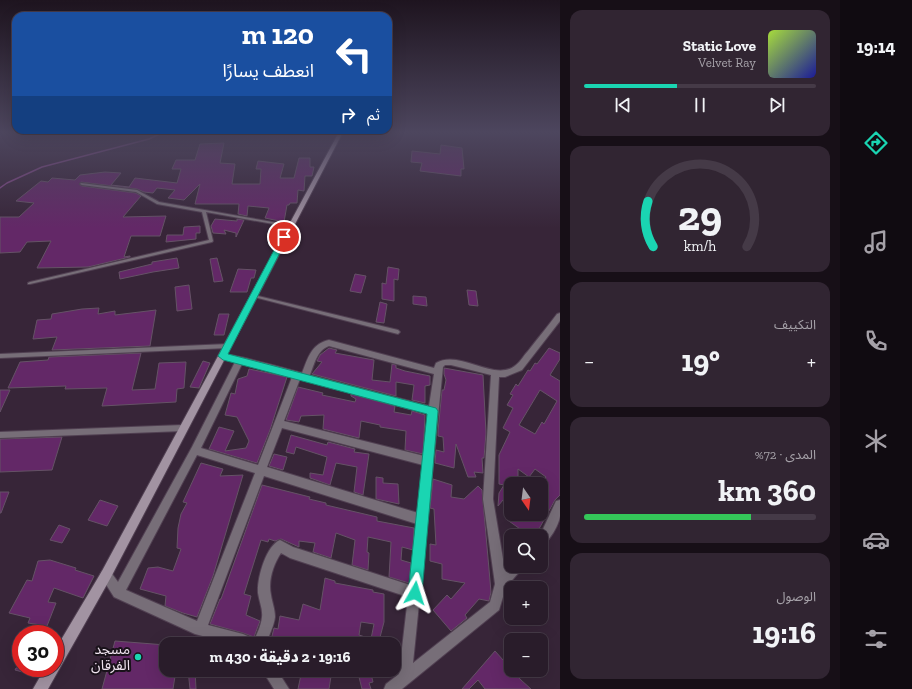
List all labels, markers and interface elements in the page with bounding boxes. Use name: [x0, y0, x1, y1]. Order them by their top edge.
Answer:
text: 120 m: [242, 18, 314, 51]
icon: left: [328, 28, 380, 80]
text: 19:14: [857, 36, 895, 58]
text: Static Love: [683, 37, 756, 55]
text: Velvet Ray: [698, 55, 756, 70]
text: انعطف يسارًا: [223, 60, 314, 82]
icon: previous: [612, 94, 634, 116]
icon: pause: [689, 94, 711, 116]
icon: next: [766, 94, 788, 116]
icon: right: [337, 104, 359, 126]
text: ثم: [367, 106, 380, 124]
icon: directions: [862, 129, 890, 157]
text: 29: [678, 190, 722, 240]
pin: [267, 220, 301, 254]
icon: arrive: [273, 226, 295, 248]
icon: music: [862, 228, 890, 256]
text: km/h: [684, 237, 716, 254]
text: التكييف: [774, 317, 816, 332]
icon: phone: [862, 327, 890, 355]
text: 19°: [681, 343, 720, 379]
text: −: [584, 348, 594, 375]
text: +: [807, 348, 816, 375]
icon: climate: [862, 427, 890, 455]
text: المدى · 72%: [755, 447, 816, 462]
text: 360 km: [718, 473, 816, 509]
north arrow: [504, 477, 548, 521]
map controls: [504, 477, 548, 677]
icon: car: [862, 526, 890, 554]
button: search: [504, 529, 548, 573]
position arrow: [394, 572, 436, 614]
button: +: [504, 581, 548, 625]
text: الوصول: [776, 589, 816, 604]
text: 19:16: [752, 615, 816, 651]
speed limit sign: 30: [12, 625, 64, 677]
icon: filters: [862, 625, 890, 653]
button: −: [504, 633, 548, 677]
place label: مسجد الفرقان: [91, 641, 130, 674]
text: 19:16 · 2 دقيقة · 430 m: [209, 648, 351, 666]
marker: مسجد الفرقان: [133, 652, 143, 662]

